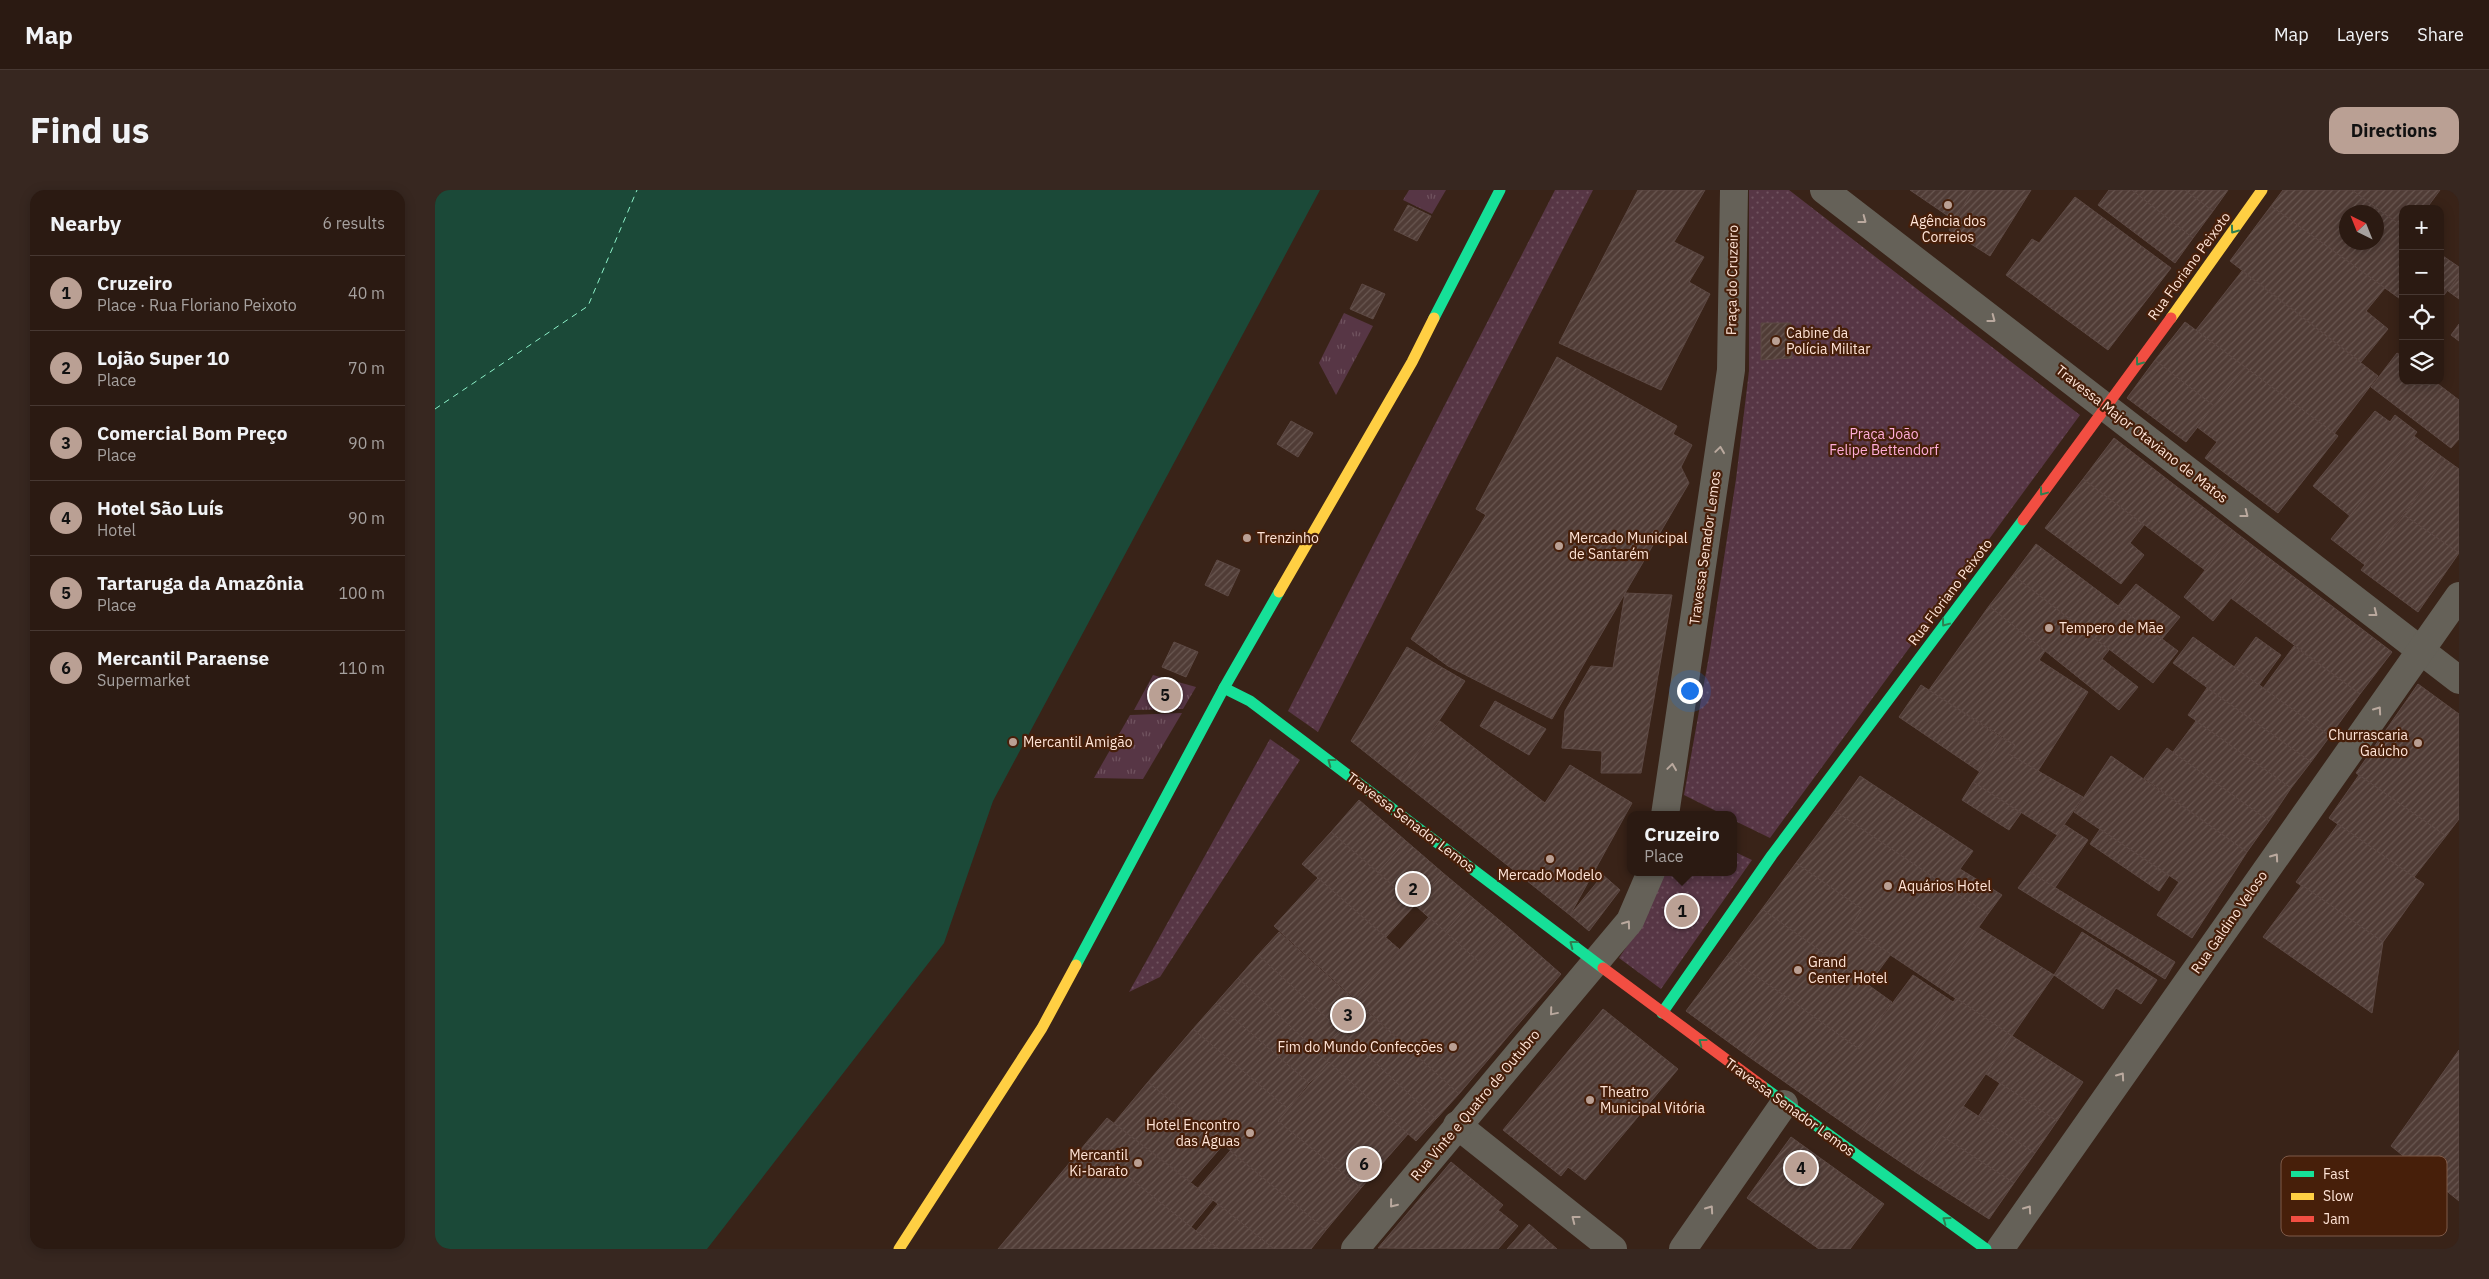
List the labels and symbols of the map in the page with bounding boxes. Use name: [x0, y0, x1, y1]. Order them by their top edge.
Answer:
marker: Agência dos Correios: [1942, 199, 1954, 211]
north arrow: [2339, 205, 2384, 250]
street label: Rua Floriano Peixoto: [2144, 208, 2234, 324]
place label: Agência dos Correios: [1910, 212, 1986, 246]
one-way arrow: [1857, 214, 1866, 222]
one-way arrow: [2231, 224, 2240, 233]
street label: Praça do Cruzeiro: [1722, 225, 1742, 335]
one-way arrow: [1986, 313, 1995, 321]
place label: Cabine da Polícia Militar: [1786, 324, 1870, 358]
marker: Cabine da Polícia Militar: [1770, 335, 1782, 347]
one-way arrow: [2136, 356, 2145, 366]
street label: Travessa Major Otaviano de Matos: [2052, 361, 2232, 507]
park label: Praça João Felipe Bettendorf: [1829, 425, 1939, 459]
one-way arrow: [1714, 446, 1725, 454]
street label: Travessa Senador Lemos: [1685, 469, 1725, 626]
one-way arrow: [2040, 486, 2048, 495]
one-way arrow: [2239, 508, 2249, 517]
place label: Trenzinho: [1257, 529, 1319, 547]
place label: Mercado Municipal de Santarém: [1569, 529, 1688, 563]
marker: Trenzinho: [1241, 532, 1253, 544]
street label: Rua Floriano Peixoto: [1904, 535, 1996, 649]
marker: Mercado Municipal de Santarém: [1553, 540, 1565, 552]
one-way arrow: [2368, 608, 2377, 616]
one-way arrow: [1943, 617, 1951, 626]
place label: Tempero de Mãe: [2059, 619, 2164, 637]
marker: Tempero de Mãe: [2043, 622, 2055, 634]
pin: 5: [1149, 676, 1181, 714]
your location: [1677, 678, 1703, 704]
one-way arrow: [2372, 706, 2381, 716]
place label: Churrascaria Gaúcho: [2328, 726, 2409, 760]
place label: Mercantil Amigão: [1023, 733, 1133, 751]
marker: Mercantil Amigão: [1007, 736, 1019, 748]
marker: Churrascaria Gaúcho: [2412, 737, 2424, 749]
one-way arrow: [1327, 759, 1337, 768]
one-way arrow: [1666, 762, 1677, 770]
street label: Travessa Senador Lemos: [1343, 768, 1479, 876]
marker: Mercado Modelo: [1544, 853, 1556, 865]
one-way arrow: [2269, 853, 2278, 863]
place label: Mercado Modelo: [1498, 866, 1602, 884]
street label: Rua Galdino Veloso: [2187, 867, 2271, 977]
pin: 2: [1397, 870, 1429, 908]
place label: Aquários Hotel: [1898, 877, 1991, 895]
marker: Aquários Hotel: [1882, 880, 1894, 892]
pin: 1: [1666, 892, 1698, 930]
one-way arrow: [1620, 920, 1630, 929]
one-way arrow: [1570, 941, 1579, 949]
place label: Grand Center Hotel: [1808, 953, 1888, 987]
marker: Grand Center Hotel: [1792, 964, 1804, 976]
pin: 3: [1332, 996, 1364, 1034]
one-way arrow: [1550, 1006, 1559, 1015]
street label: Rua Vinte e Quatro de Outubro: [1406, 1026, 1544, 1184]
place label: Fim do Mundo Confecções: [1277, 1038, 1443, 1056]
one-way arrow: [1699, 1040, 1708, 1048]
marker: Fim do Mundo Confecções: [1447, 1041, 1459, 1053]
street label: Travessa Senador Lemos: [1722, 1054, 1858, 1160]
one-way arrow: [2115, 1072, 2124, 1082]
place label: Theatro Municipal Vitória: [1600, 1083, 1705, 1117]
marker: Theatro Municipal Vitória: [1584, 1094, 1596, 1106]
place label: Hotel Encontro das Águas: [1146, 1116, 1240, 1150]
marker: Hotel Encontro das Águas: [1244, 1127, 1256, 1139]
pin: 6: [1348, 1145, 1380, 1183]
place label: Mercantil Ki-barato: [1069, 1146, 1128, 1180]
pin: 4: [1785, 1149, 1817, 1187]
legend: [2281, 1156, 2447, 1236]
marker: Mercantil Ki-barato: [1132, 1157, 1144, 1169]
text: Fast: [2323, 1165, 2349, 1183]
text: Slow: [2323, 1187, 2354, 1205]
one-way arrow: [1389, 1198, 1398, 1207]
one-way arrow: [1704, 1205, 1713, 1215]
one-way arrow: [2022, 1205, 2031, 1215]
text: Jam: [2323, 1210, 2350, 1228]
one-way arrow: [1571, 1215, 1580, 1224]
one-way arrow: [1943, 1218, 1952, 1226]

